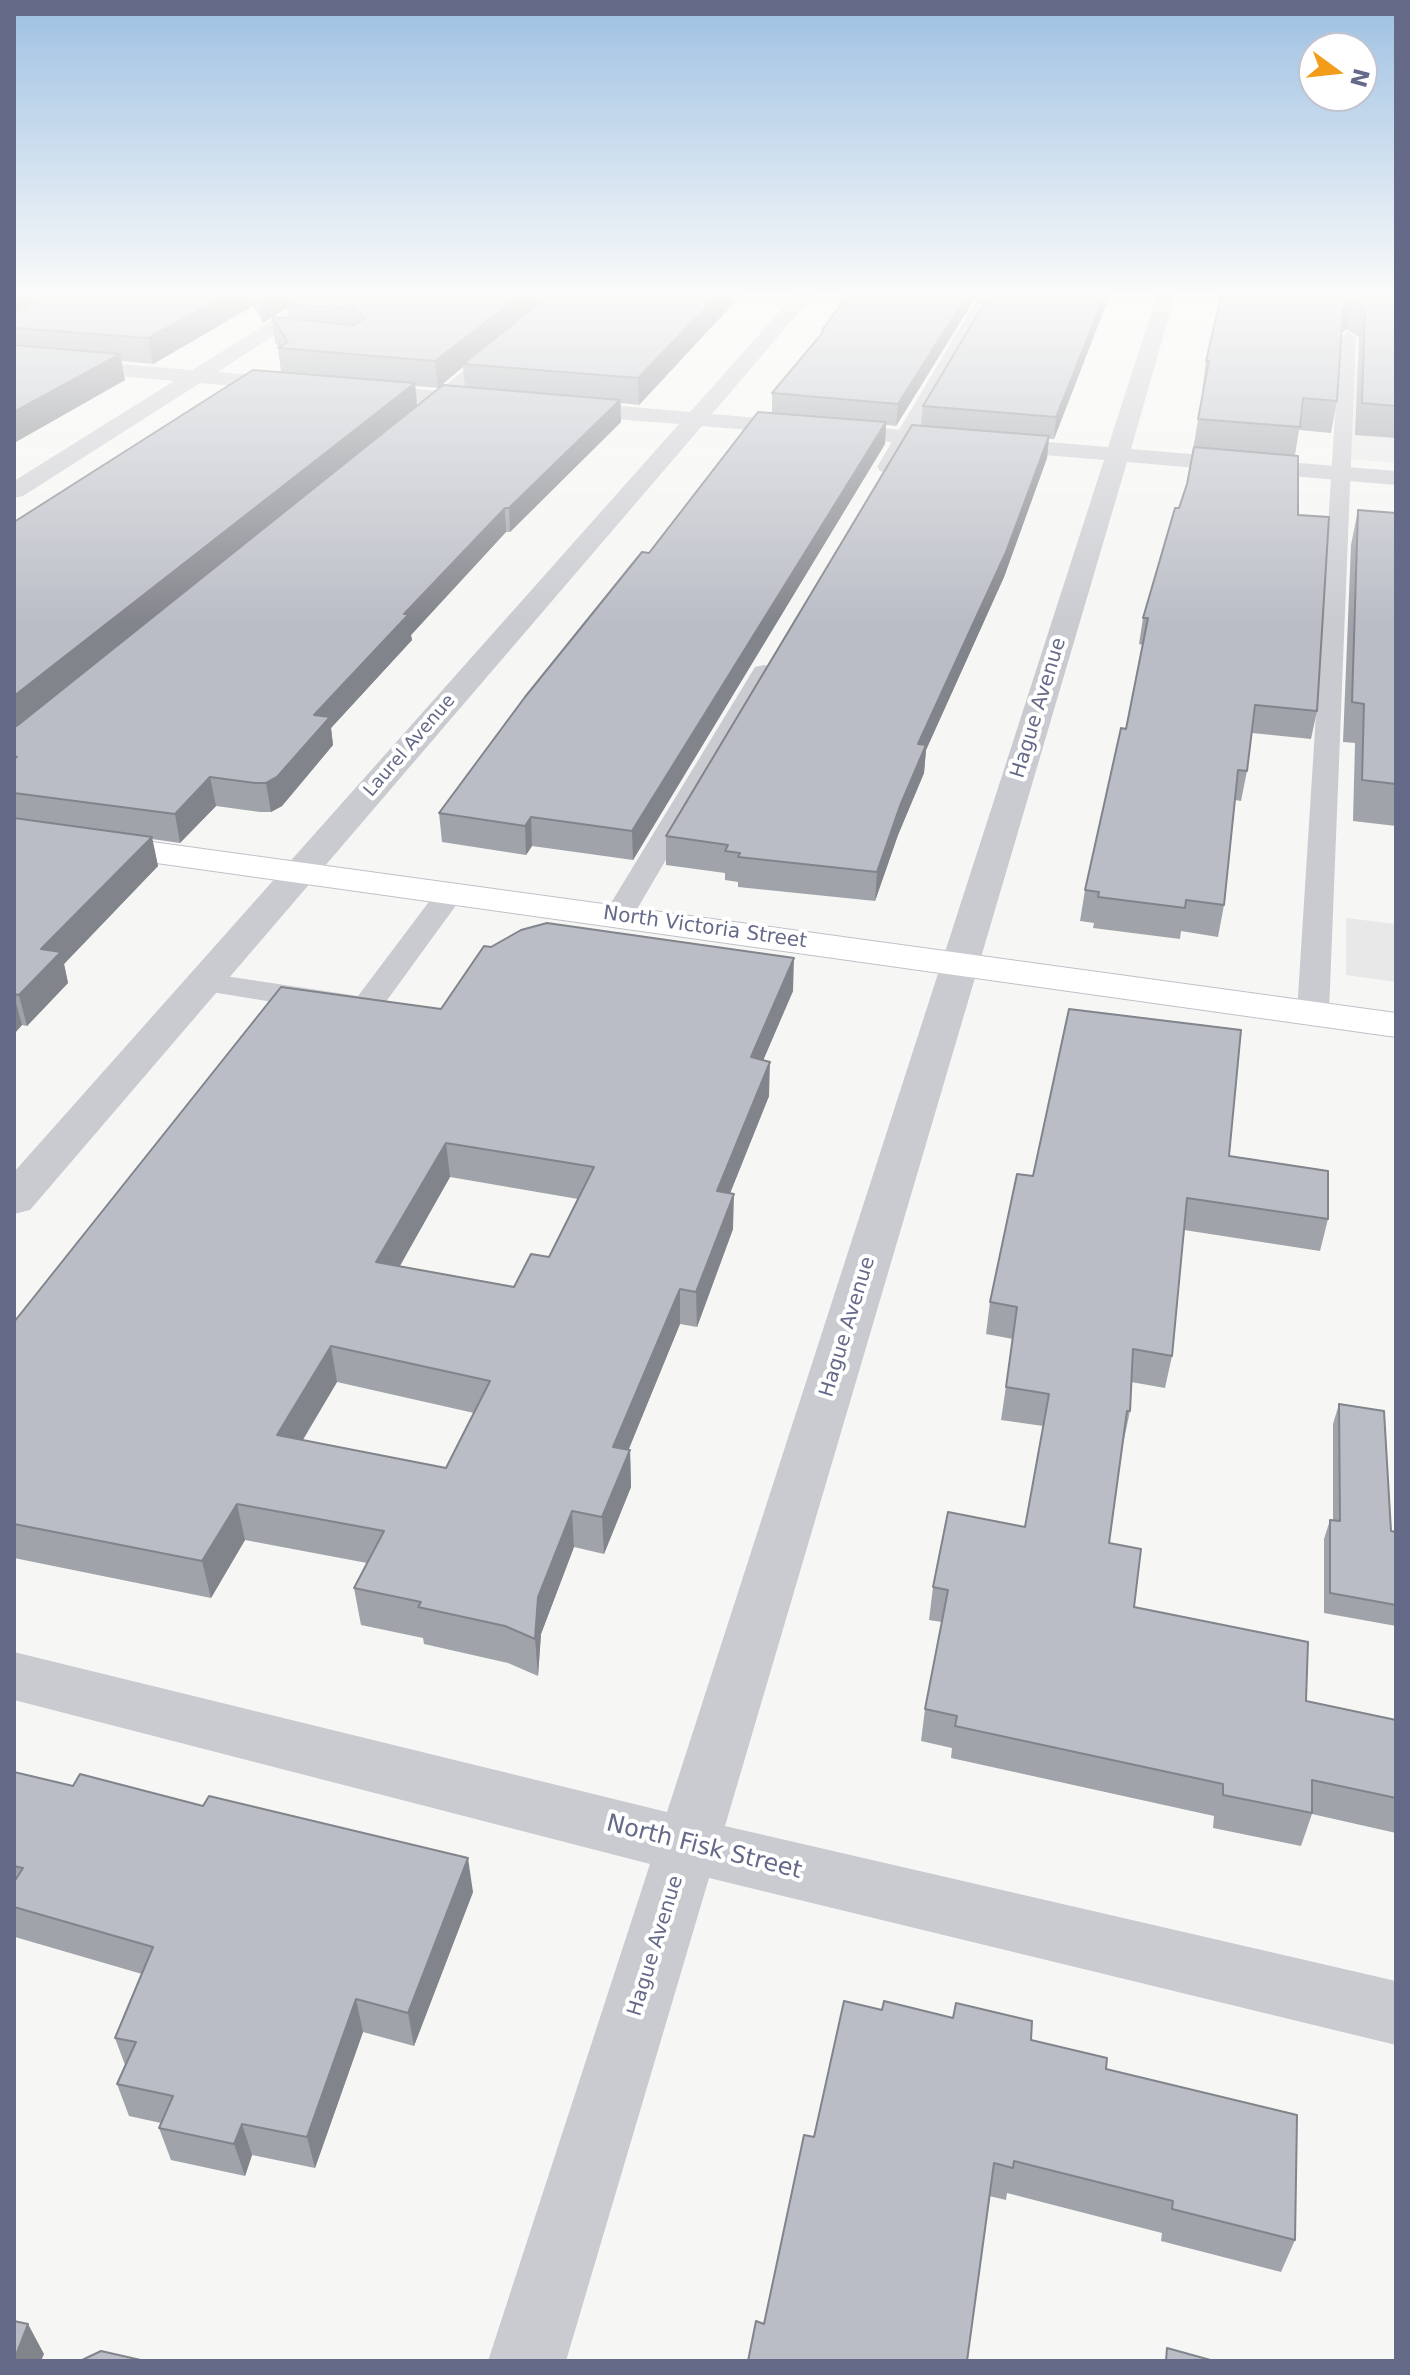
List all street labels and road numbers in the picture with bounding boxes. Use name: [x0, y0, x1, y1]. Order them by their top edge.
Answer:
street label: Hague Avenue: [1006, 635, 1072, 781]
street label: Laurel Avenue: [360, 691, 460, 801]
street label: North Victoria Street: [602, 902, 808, 954]
street label: Hague Avenue: [815, 1254, 881, 1400]
street label: North Fisk Street: [603, 1810, 805, 1886]
street label: Hague Avenue: [623, 1873, 689, 2019]

